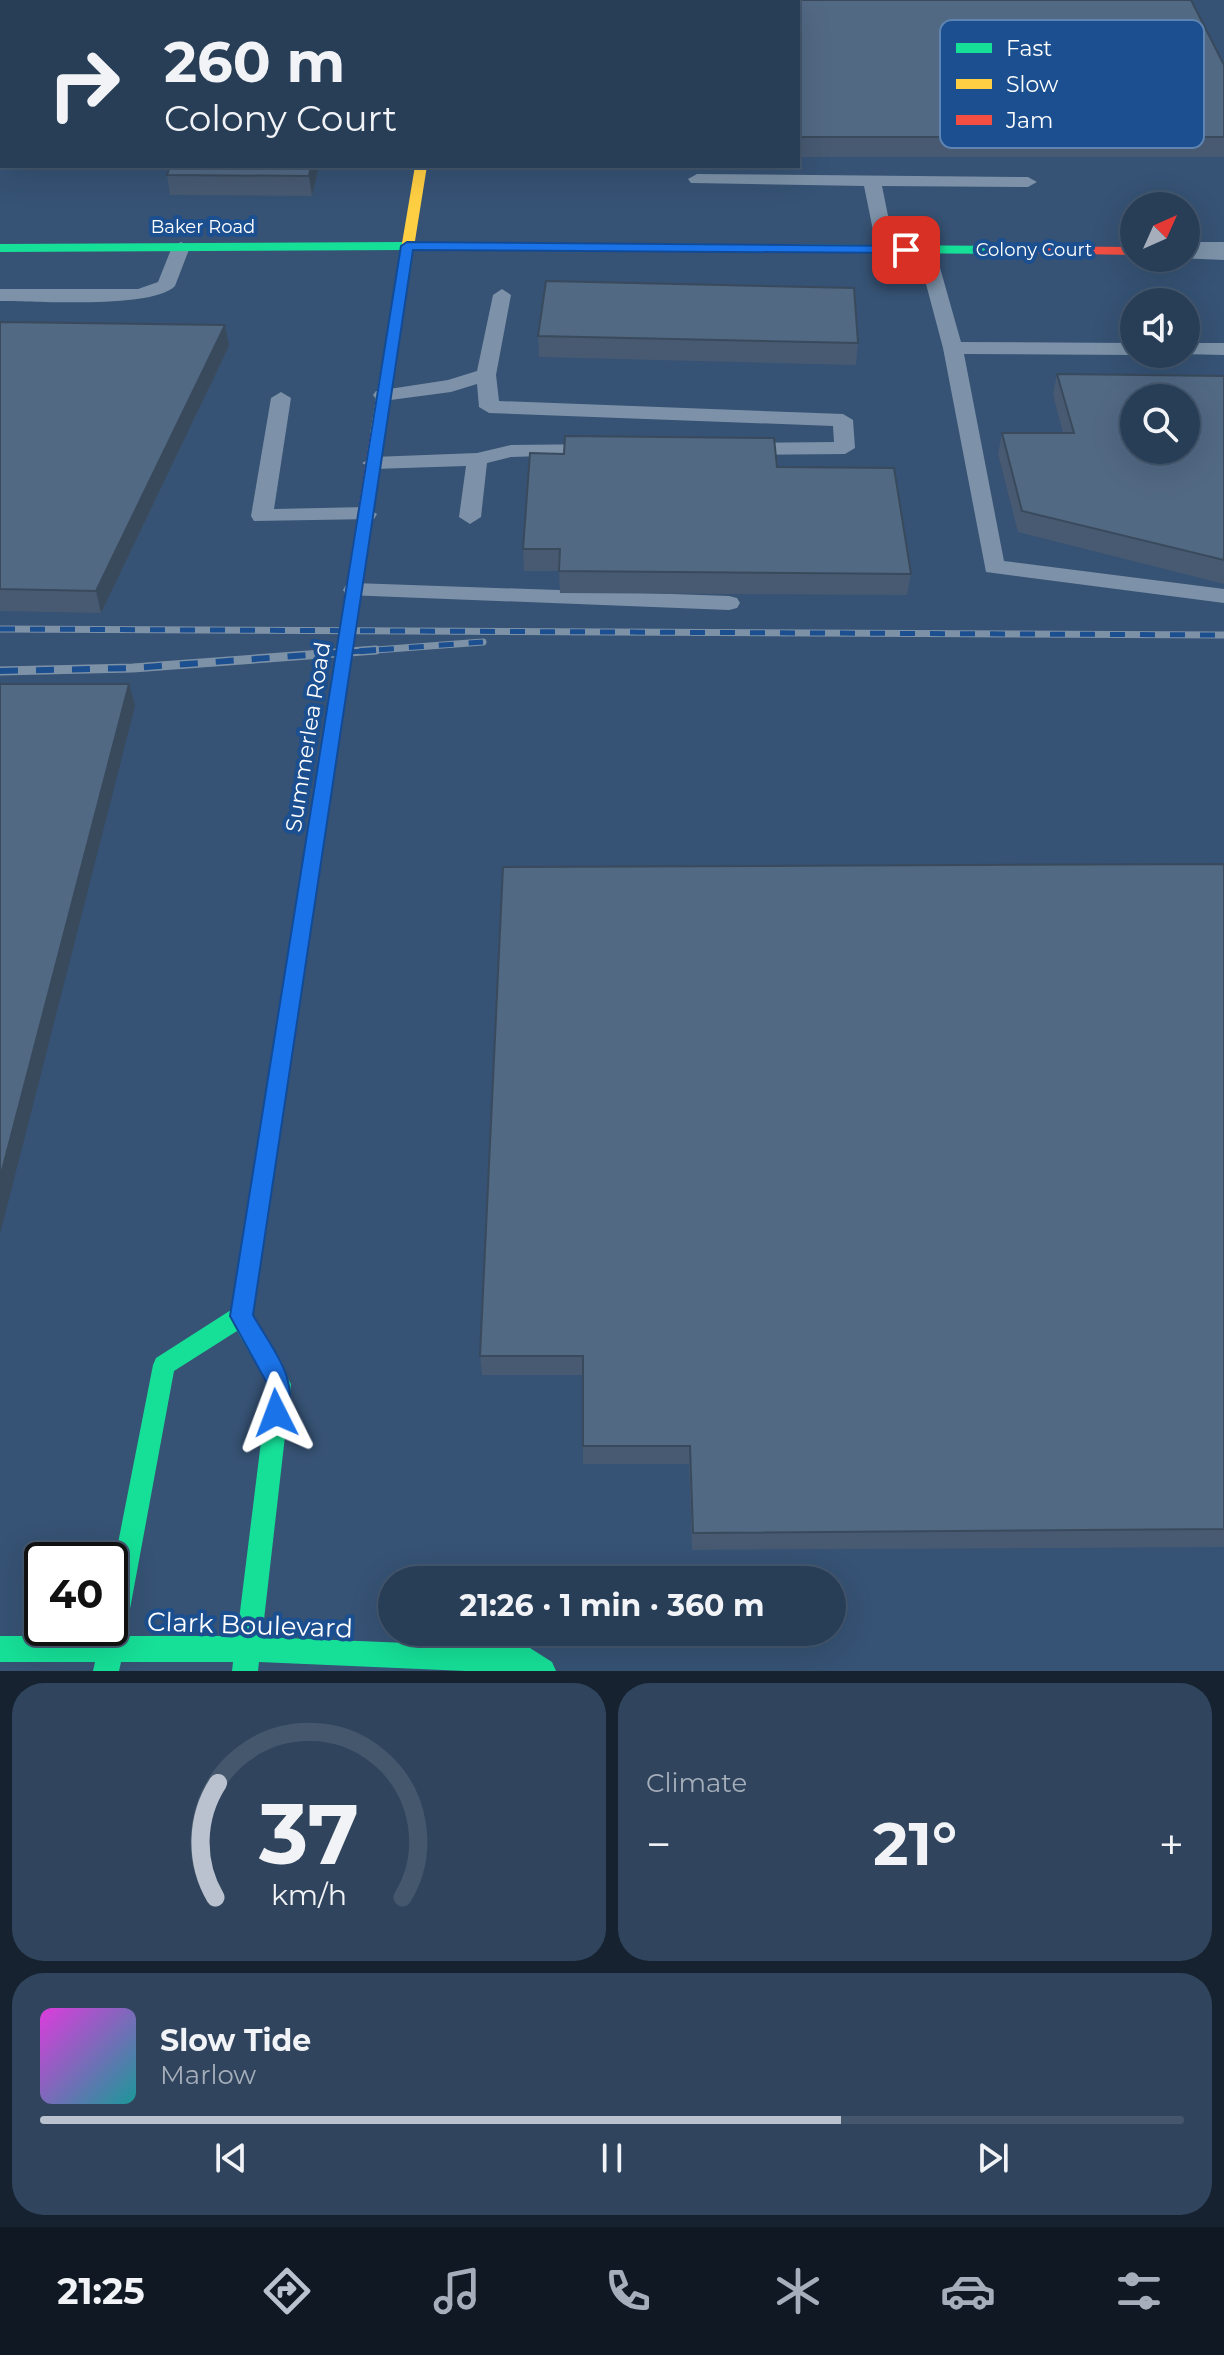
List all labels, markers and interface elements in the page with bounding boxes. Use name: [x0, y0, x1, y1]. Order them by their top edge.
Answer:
legend: [940, 20, 1204, 148]
text: 260 m: [164, 28, 345, 96]
icon: right: [32, 32, 136, 136]
text: Fast: [1006, 35, 1052, 62]
text: Slow: [1006, 71, 1059, 98]
text: Colony Court: [164, 96, 397, 140]
text: Jam: [1005, 107, 1053, 134]
north arrow: [1120, 192, 1200, 272]
map controls: [1120, 192, 1200, 464]
street label: Baker Road: [151, 216, 255, 238]
pin: [872, 216, 940, 284]
icon: arrive: [884, 228, 928, 272]
street label: Colony Court: [976, 239, 1092, 261]
button: sound: [1120, 288, 1200, 368]
button: search: [1120, 384, 1200, 464]
street label: Summerlea Road: [280, 640, 336, 834]
position arrow: [234, 1371, 318, 1455]
speed limit sign: 40: [24, 1542, 128, 1646]
text: 21:26 · 1 min · 360 m: [460, 1587, 764, 1624]
street label: Clark Boulevard: [147, 1605, 353, 1645]
text: Climate: [646, 1767, 747, 1799]
text: 37: [258, 1783, 359, 1885]
text: 21°: [873, 1807, 957, 1880]
text: −: [646, 1817, 671, 1871]
text: +: [1159, 1817, 1184, 1871]
text: km/h: [271, 1877, 347, 1912]
text: Slow Tide: [160, 2022, 311, 2059]
text: Marlow: [160, 2059, 256, 2091]
icon: previous: [209, 2136, 253, 2180]
icon: pause: [590, 2136, 634, 2180]
icon: next: [971, 2136, 1015, 2180]
icon: directions: [259, 2263, 315, 2319]
icon: music: [429, 2263, 485, 2319]
icon: phone: [600, 2263, 656, 2319]
icon: climate: [770, 2263, 826, 2319]
icon: car: [940, 2263, 996, 2319]
icon: filters: [1111, 2263, 1167, 2319]
text: 21:25: [57, 2269, 145, 2313]

